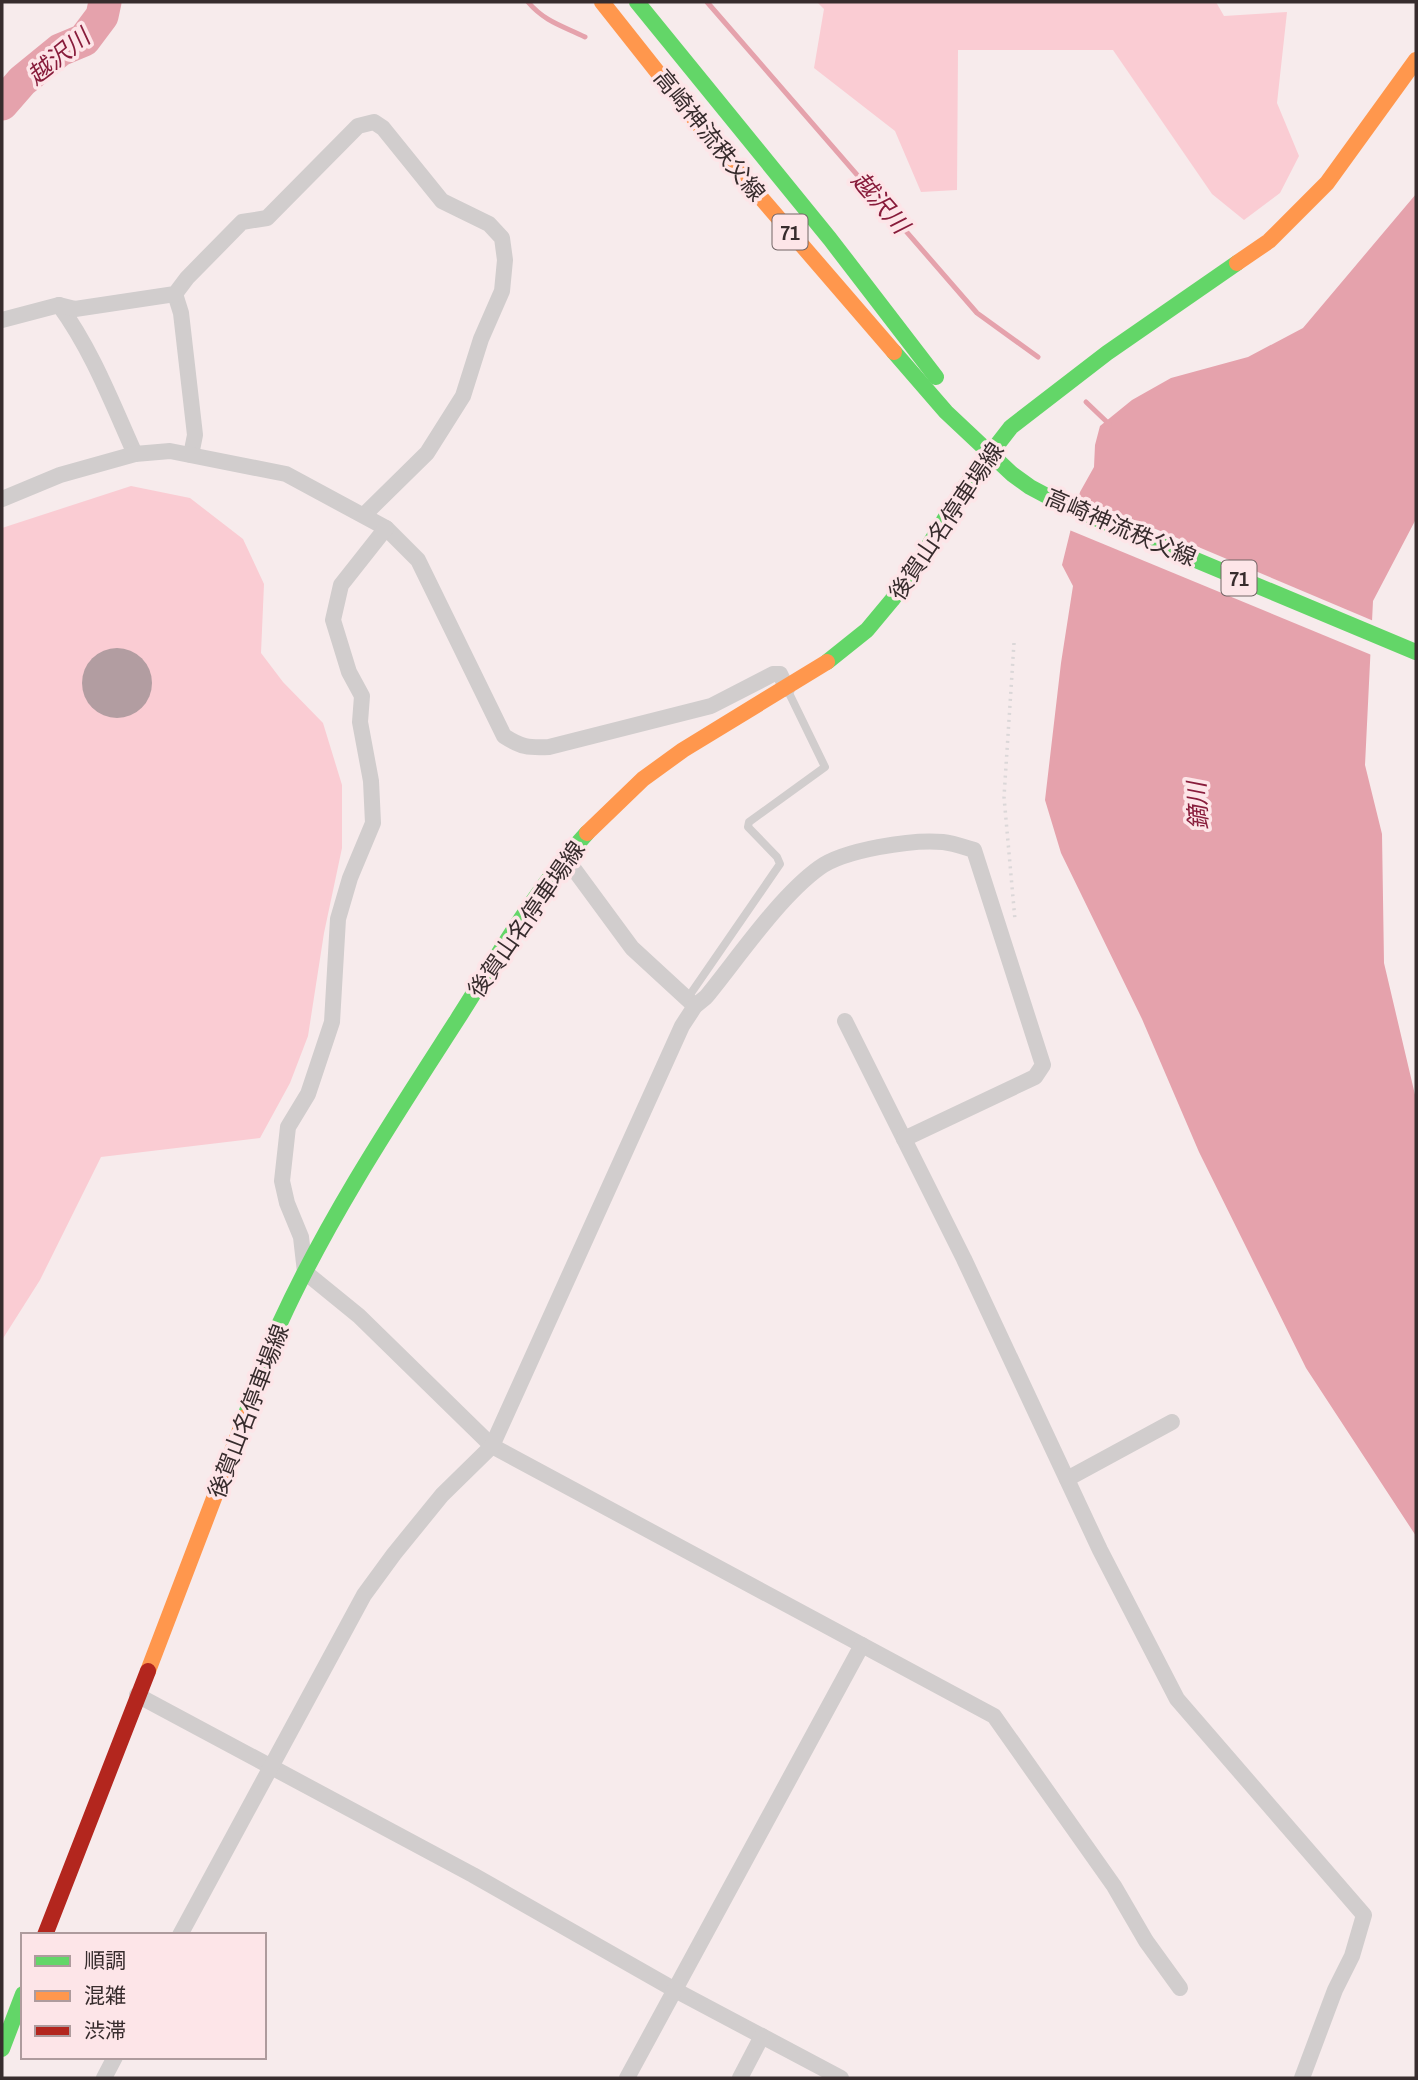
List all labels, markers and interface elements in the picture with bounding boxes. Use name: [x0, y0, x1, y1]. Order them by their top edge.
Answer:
water label: 越沢川: [20, 19, 98, 91]
street label: 高崎神流秩父線: [647, 63, 773, 207]
water label: 越沢川: [845, 164, 919, 242]
road number: 71: [772, 215, 808, 250]
street label: 後賀山名停車場線: [882, 436, 1010, 606]
street label: 高崎神流秩父線: [1041, 481, 1201, 573]
road number: 71: [1222, 560, 1256, 596]
water label: 鏑川: [1180, 778, 1214, 831]
street label: 後賀山名停車場線: [461, 835, 591, 1003]
street label: 後賀山名停車場線: [201, 1320, 295, 1502]
legend: [21, 1933, 266, 2059]
text: 順調: [84, 1946, 126, 1975]
text: 混雑: [84, 1981, 126, 2010]
text: 渋滞: [84, 2016, 126, 2045]

